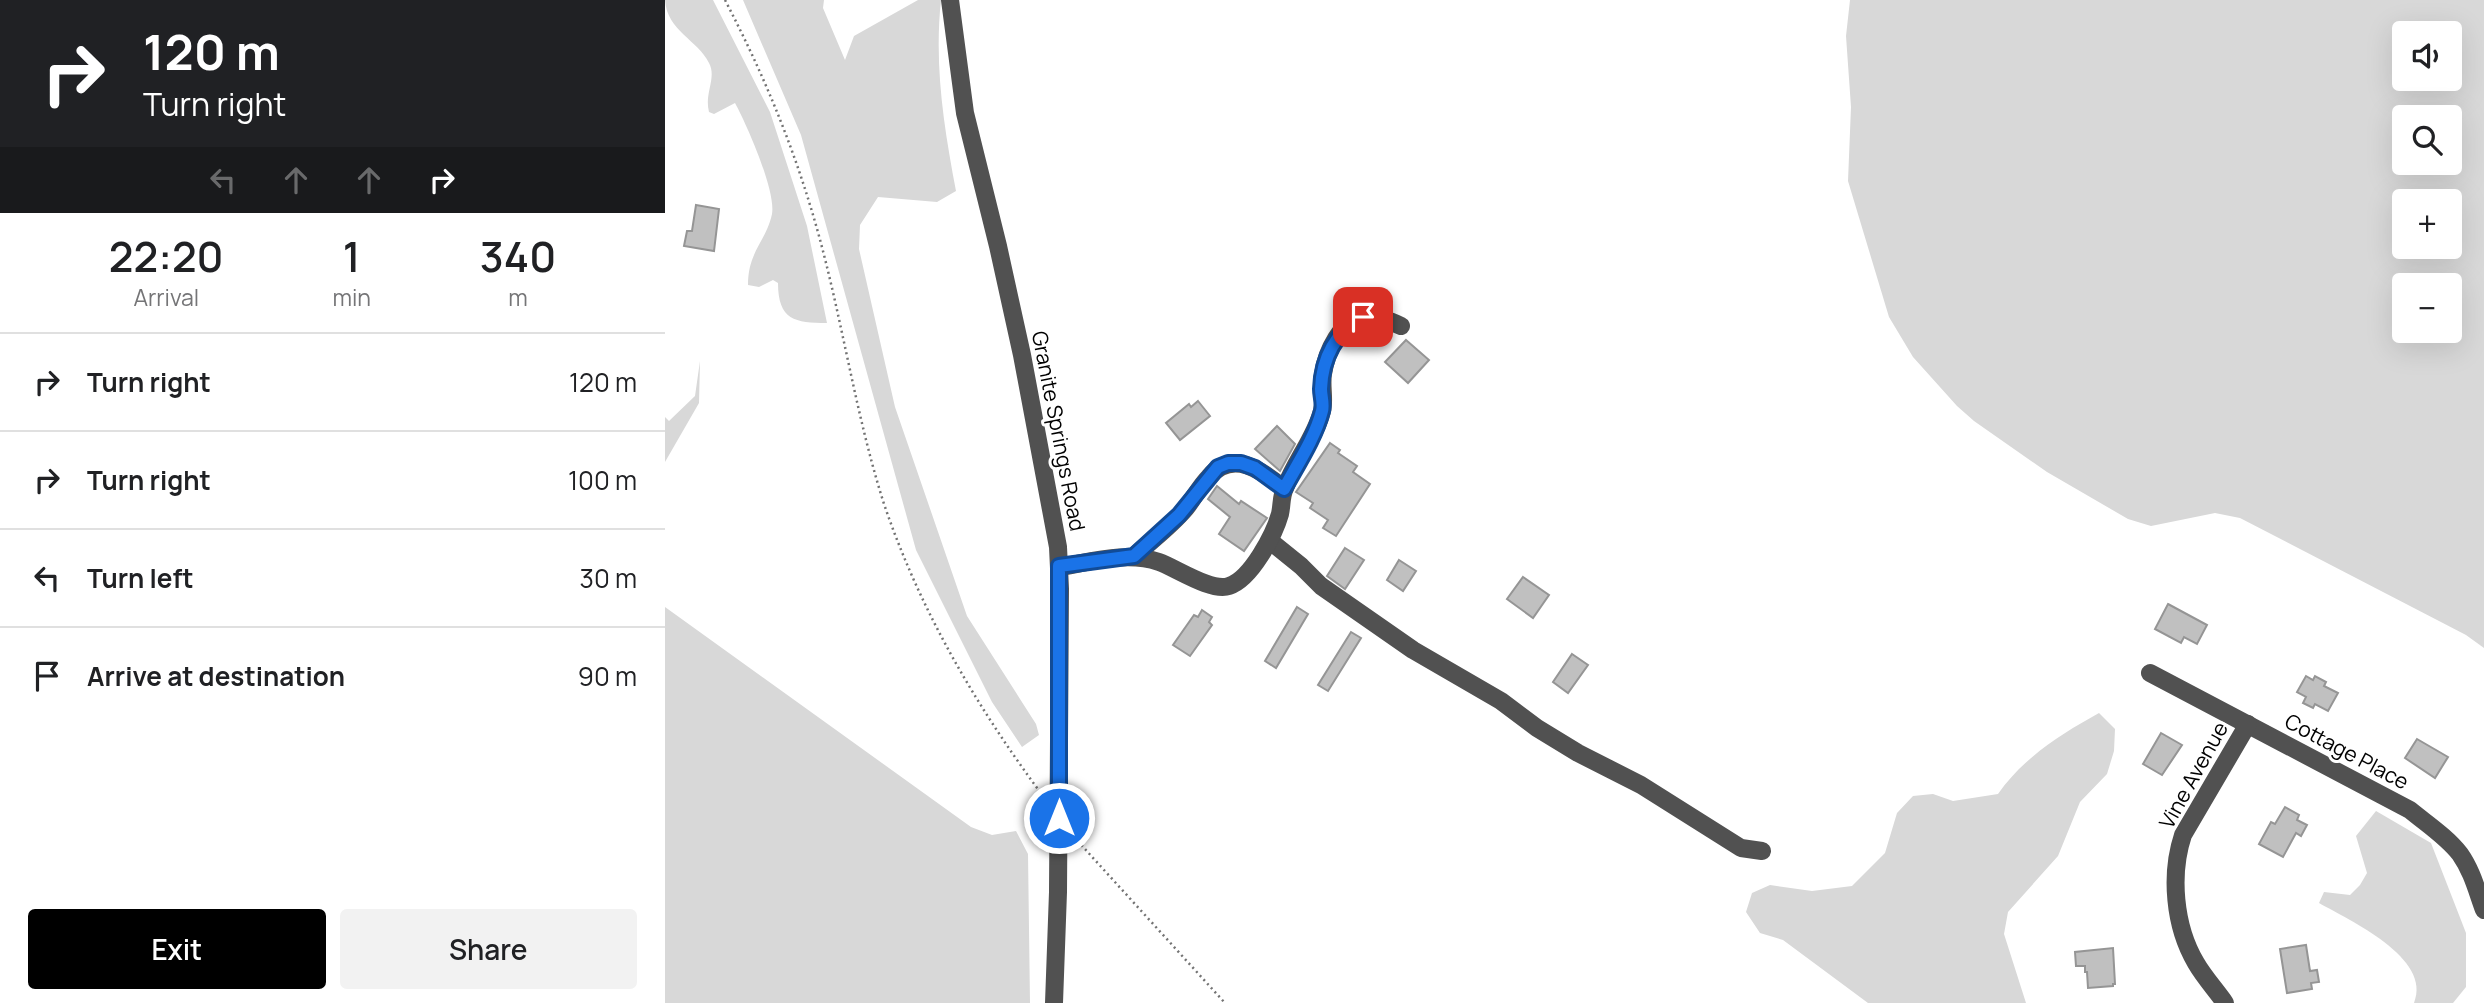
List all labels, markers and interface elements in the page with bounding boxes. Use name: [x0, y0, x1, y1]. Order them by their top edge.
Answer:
text: 120 m: [143, 18, 280, 85]
map controls: [2392, 21, 2462, 343]
button: sound: [2392, 21, 2462, 91]
icon: right: [28, 28, 119, 119]
text: Turn right: [143, 82, 286, 126]
button: search: [2392, 105, 2462, 175]
icon: left: [204, 161, 242, 199]
icon: ahead: [277, 161, 315, 199]
icon: ahead: [350, 161, 388, 199]
icon: right: [423, 161, 461, 199]
button: +: [2392, 189, 2462, 259]
text: 22:20: [109, 227, 224, 285]
text: 1: [343, 227, 361, 285]
text: 340: [480, 227, 556, 285]
button: −: [2392, 273, 2462, 343]
text: Arrival: [133, 281, 199, 313]
text: min: [332, 281, 371, 313]
text: m: [508, 281, 528, 313]
pin: [1333, 287, 1393, 347]
icon: arrive: [1344, 298, 1382, 336]
street label: Granite Springs Road: [1026, 329, 1092, 533]
icon: right: [28, 363, 66, 401]
text: Turn right: [87, 364, 211, 400]
text: 120 m: [569, 364, 637, 400]
icon: right: [28, 461, 66, 499]
text: Turn right: [87, 462, 211, 498]
text: 100 m: [568, 462, 637, 498]
icon: left: [28, 559, 66, 597]
text: Turn left: [87, 560, 194, 596]
text: 30 m: [580, 560, 637, 596]
icon: arrive: [28, 657, 66, 695]
text: Arrive at destination: [87, 658, 345, 694]
text: 90 m: [578, 658, 637, 694]
street label: Cottage Place: [2280, 707, 2414, 795]
street label: Vine Avenue: [2152, 717, 2234, 833]
position arrow: [1022, 781, 1096, 855]
button: Exit: [28, 909, 326, 989]
button: Share: [340, 909, 637, 989]

